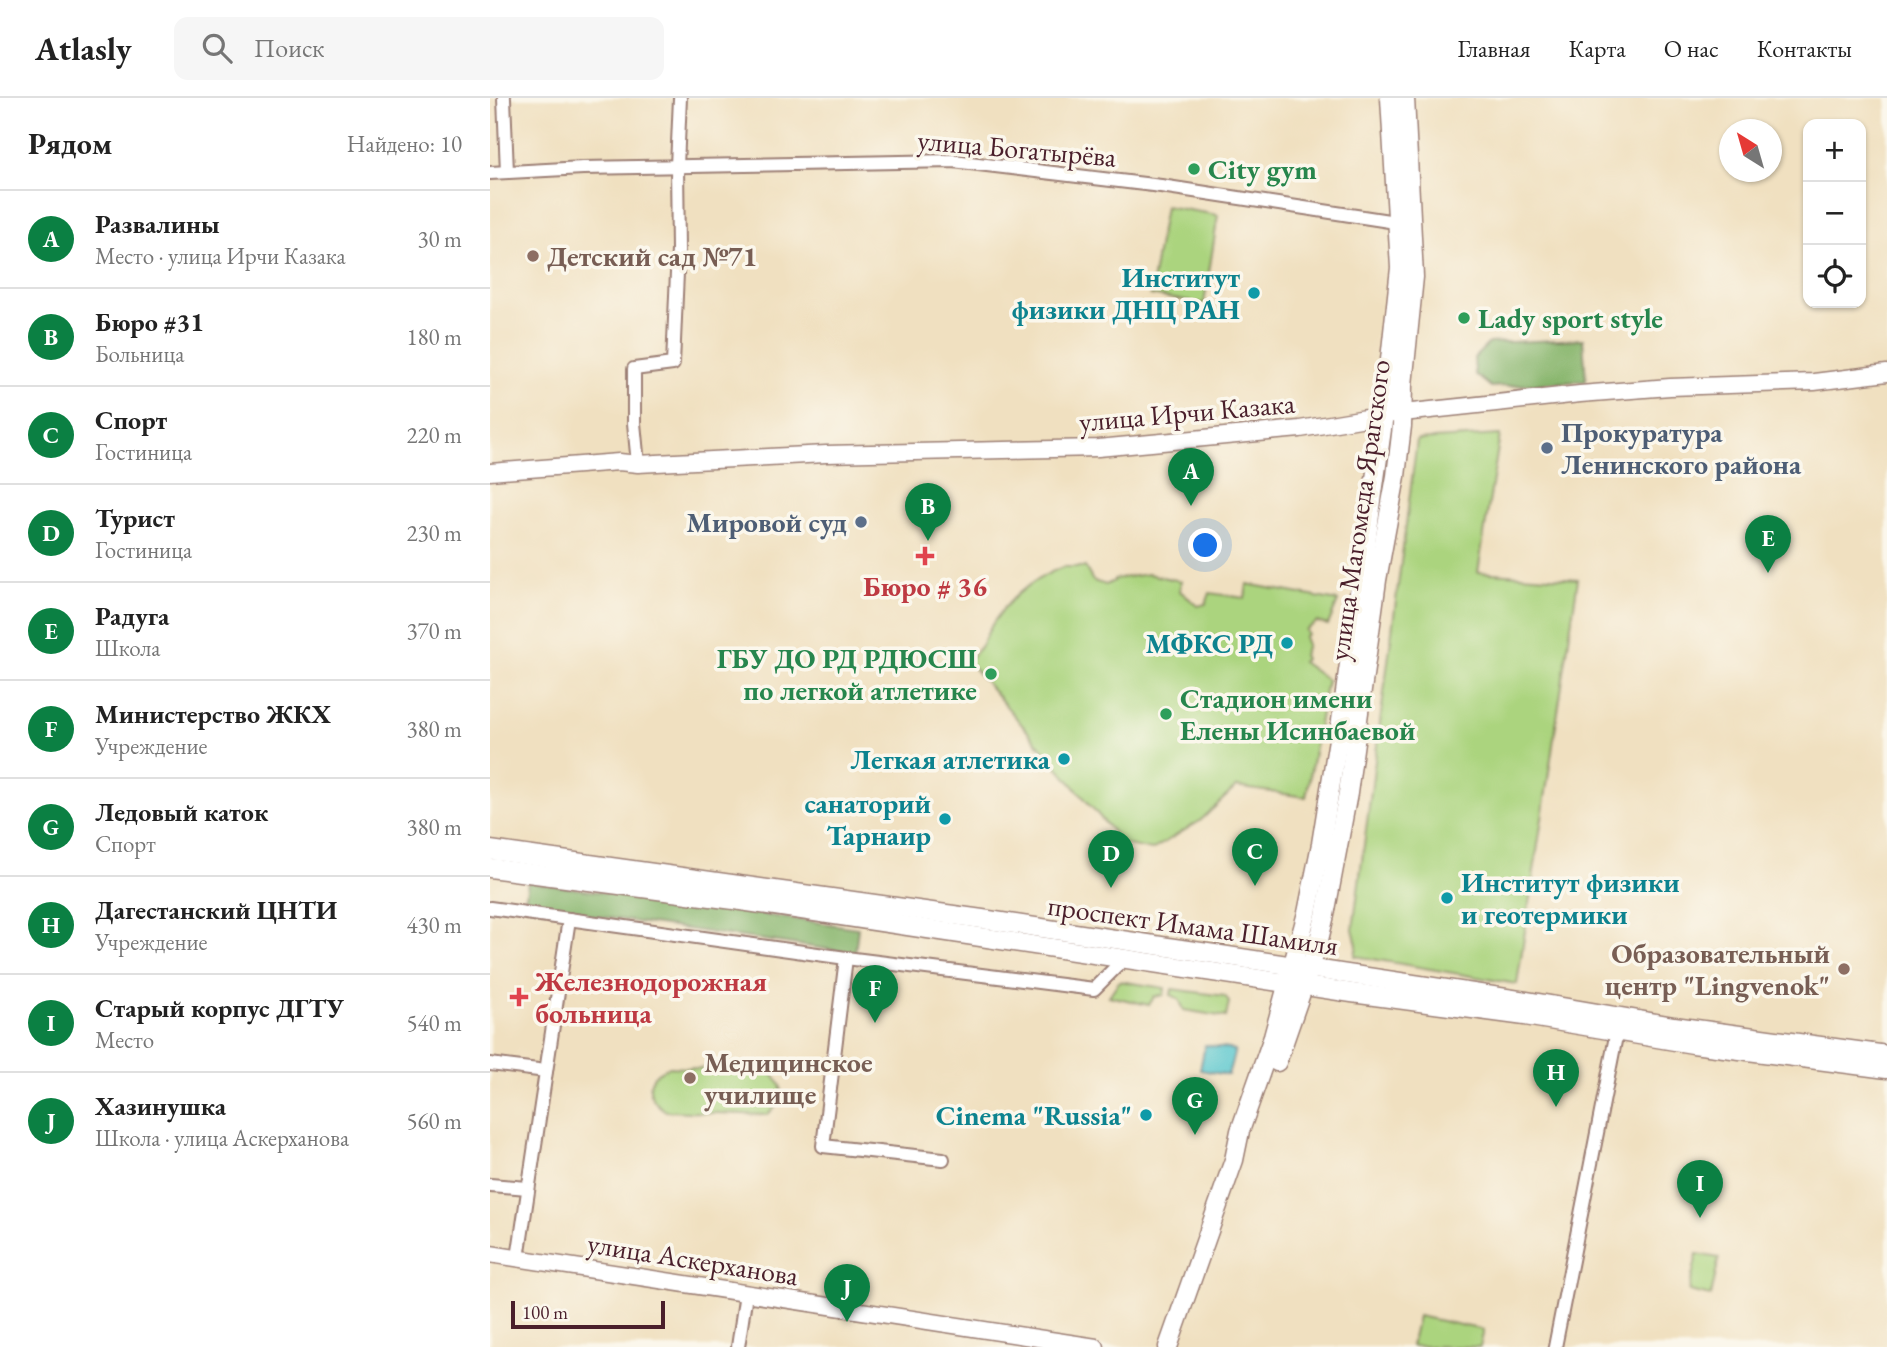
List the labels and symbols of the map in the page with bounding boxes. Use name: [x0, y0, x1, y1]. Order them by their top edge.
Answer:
north arrow: [1719, 119, 1782, 182]
street label: улица Богатырёва: [916, 121, 1119, 175]
place label: City gym: [1208, 151, 1317, 187]
marker: City gym: [1186, 161, 1202, 177]
place label: Детский сад №71: [547, 238, 757, 274]
marker: Детский сад №71: [525, 248, 541, 264]
place label: Институт физики ДНЦ РАН: [1012, 259, 1240, 327]
marker: Институт физики ДНЦ РАН: [1246, 285, 1262, 301]
place label: Lady sport style: [1478, 300, 1663, 336]
marker: Lady sport style: [1456, 310, 1472, 326]
street label: улица Магомеда Ярагского: [1320, 357, 1398, 663]
street label: улица Ирчи Казака: [1078, 385, 1297, 439]
place label: Прокуратура Ленинского района: [1561, 414, 1802, 482]
marker: Прокуратура Ленинского района: [1539, 440, 1555, 456]
pin: A: [1168, 448, 1214, 506]
pin: B: [905, 483, 951, 541]
place label: Мировой суд: [686, 504, 847, 540]
marker: Мировой суд: [853, 514, 869, 530]
pin: E: [1745, 515, 1791, 573]
your location: [1188, 528, 1222, 562]
marker: Бюро # 36: [915, 546, 935, 566]
place label: Бюро # 36: [863, 568, 987, 604]
place label: МФКС РД: [1146, 625, 1273, 661]
marker: МФКС РД: [1279, 635, 1295, 651]
place label: ГБУ ДО РД РДЮСШ по легкой атлетике: [717, 640, 977, 708]
marker: ГБУ ДО РД РДЮСШ по легкой атлетике: [983, 666, 999, 682]
place label: Стадион имени Елены Исинбаевой: [1180, 680, 1415, 748]
marker: Стадион имени Елены Исинбаевой: [1158, 706, 1174, 722]
place label: Легкая атлетика: [850, 741, 1051, 777]
marker: Легкая атлетика: [1056, 751, 1072, 767]
place label: санаторий Тарнаир: [804, 785, 931, 853]
marker: санаторий Тарнаир: [937, 811, 953, 827]
pin: C: [1232, 828, 1278, 886]
pin: D: [1088, 830, 1134, 888]
place label: Институт физики и геотермики: [1461, 864, 1680, 932]
street label: проспект Имама Шамиля: [1046, 887, 1340, 963]
marker: Институт физики и геотермики: [1439, 890, 1455, 906]
place label: Образовательный центр "Lingvenok": [1605, 935, 1830, 1003]
marker: Образовательный центр "Lingvenok": [1836, 961, 1852, 977]
place label: Железнодорожная больница: [534, 963, 767, 1031]
pin: F: [852, 965, 898, 1023]
marker: Железнодорожная больница: [509, 987, 529, 1007]
place label: Медицинское училище: [704, 1044, 873, 1112]
pin: H: [1533, 1049, 1579, 1107]
marker: Медицинское училище: [682, 1070, 698, 1086]
pin: G: [1172, 1077, 1218, 1135]
place label: Cinema "Russia": [936, 1097, 1132, 1133]
marker: Cinema "Russia": [1138, 1107, 1154, 1123]
pin: I: [1677, 1160, 1723, 1218]
street label: улица Аскерханова: [585, 1225, 802, 1294]
pin: J: [824, 1264, 870, 1322]
scale bar: [511, 1298, 665, 1330]

